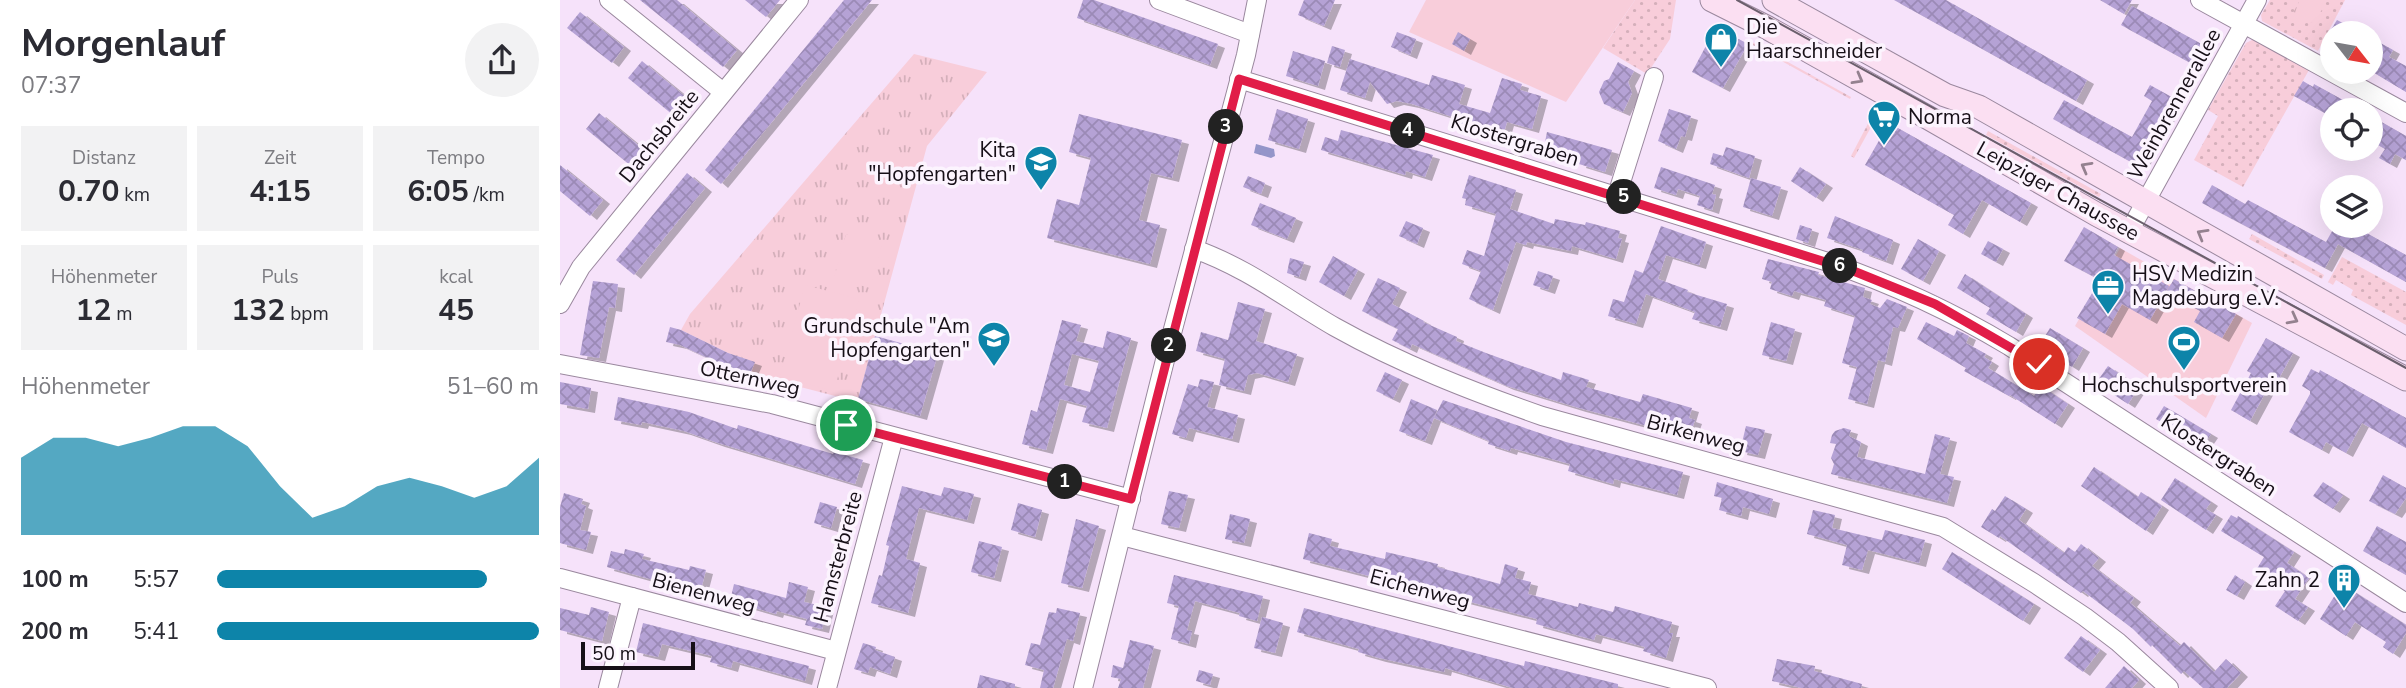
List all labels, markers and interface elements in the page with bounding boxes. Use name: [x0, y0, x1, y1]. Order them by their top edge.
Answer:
place label: Die Haarschneider: [1746, 13, 1883, 65]
text: Morgenlauf: [21, 18, 225, 69]
shop icon: Die Haarschneider: [1702, 20, 1740, 69]
north arrow: [2320, 21, 2384, 84]
map controls: [2320, 21, 2383, 238]
button: share: [465, 23, 539, 97]
street label: Weinbrennerallee: [2121, 23, 2227, 185]
text: 07:37: [21, 70, 81, 101]
one-way arrow: [1851, 71, 1864, 84]
street label: Dachsbreite: [613, 83, 705, 189]
supermarket icon: Norma: [1865, 98, 1903, 147]
button: locate: [2320, 98, 2383, 161]
place label: Norma: [1908, 103, 1972, 131]
street label: Klostergraben: [1447, 107, 1583, 173]
pin: 3: [1208, 110, 1244, 144]
text: 3: [1220, 113, 1231, 139]
pin: 4: [1390, 114, 1426, 148]
text: 4: [1402, 117, 1413, 143]
street label: Leipziger Chaussee: [1972, 135, 2144, 247]
place label: Kita "Hopfengarten": [868, 136, 1016, 188]
school or university icon: Kita "Hopfengarten": [1022, 143, 1060, 192]
text: Distanz: [72, 145, 136, 171]
text: Zeit: [264, 145, 296, 171]
text: Tempo: [427, 145, 485, 171]
one-way arrow: [2081, 162, 2094, 175]
text: 0.70: [58, 171, 119, 212]
text: 4:15: [249, 171, 311, 212]
text: 6:05: [407, 171, 469, 212]
button: layers: [2320, 175, 2383, 238]
pin: 5: [1606, 180, 1642, 214]
text: km: [119, 182, 150, 208]
text: /km: [469, 182, 505, 208]
text: 5: [1618, 183, 1629, 209]
one-way arrow: [2196, 229, 2209, 242]
pin: 6: [1822, 248, 1858, 284]
text: 6: [1834, 252, 1845, 278]
place label: HSV Medizin Magdeburg e.V.: [2132, 260, 2279, 312]
text: Höhenmeter: [51, 264, 157, 290]
text: Puls: [261, 264, 299, 290]
text: kcal: [439, 264, 473, 290]
office icon: HSV Medizin Magdeburg e.V.: [2089, 267, 2127, 316]
text: 12: [75, 290, 111, 331]
text: 132: [231, 290, 285, 331]
text: 45: [438, 290, 474, 331]
text: m: [111, 301, 133, 327]
text: bpm: [285, 301, 329, 327]
one-way arrow: [2286, 311, 2299, 324]
place label: Grundschule "Am Hopfengarten": [804, 312, 970, 364]
school or university icon: Grundschule "Am Hopfengarten": [975, 319, 1013, 368]
sports icon: Hochschulsportverein: [2165, 323, 2203, 372]
pin: 2: [1152, 328, 1186, 364]
text: 2: [1163, 332, 1174, 358]
pin: [2009, 334, 2069, 394]
icon: check: [2020, 345, 2058, 383]
street label: Otternweg: [697, 354, 803, 402]
text: Höhenmeter: [21, 371, 150, 402]
text: 51–60 m: [447, 371, 539, 402]
place label: Hochschulsportverein: [2081, 371, 2287, 399]
pin: [816, 395, 876, 455]
icon: arrive: [827, 406, 865, 444]
street label: Birkenweg: [1644, 407, 1748, 461]
street label: Klostergraben: [2156, 407, 2282, 503]
pin: 1: [1048, 464, 1082, 500]
text: 1: [1059, 468, 1070, 494]
street label: Hamsterbreite: [807, 488, 869, 626]
building icon: Zahn 2: [2325, 561, 2363, 610]
street label: Eichenweg: [1367, 562, 1473, 616]
text: 100 m: [21, 564, 89, 595]
text: 5:57: [133, 564, 180, 595]
street label: Bienenweg: [649, 566, 759, 620]
place label: Zahn 2: [2255, 566, 2320, 594]
text: 200 m: [21, 616, 89, 647]
text: 5:41: [133, 616, 180, 647]
scale bar: [581, 639, 695, 671]
text: 50 m: [592, 641, 636, 667]

